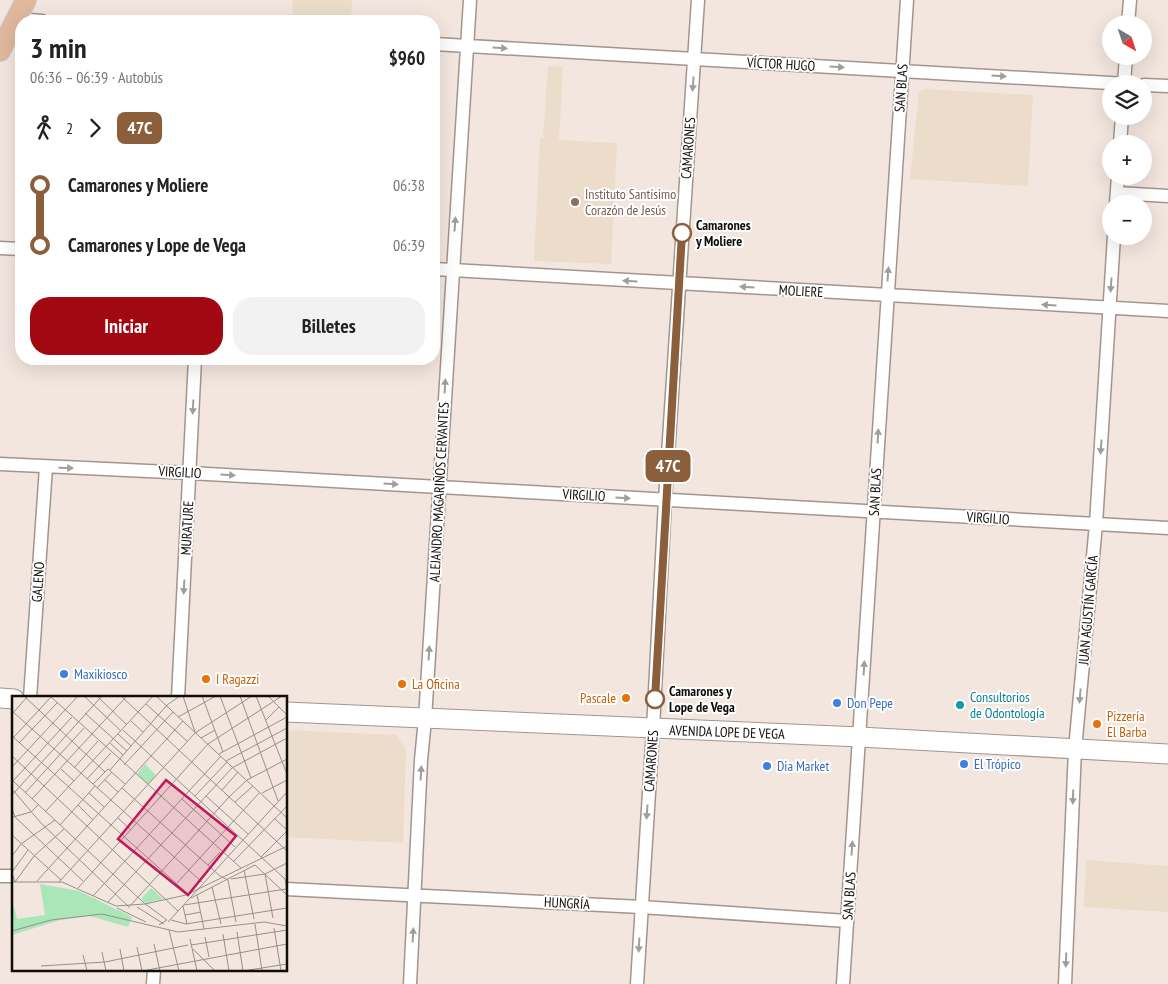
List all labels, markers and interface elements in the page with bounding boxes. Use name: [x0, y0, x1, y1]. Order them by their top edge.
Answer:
north arrow: [1102, 15, 1152, 65]
map controls: [1102, 15, 1152, 245]
text: 3 min: [30, 29, 87, 66]
one-way arrow: [492, 44, 508, 52]
text: $960: [389, 46, 425, 70]
street label: VÍCTOR HUGO: [745, 53, 816, 75]
one-way arrow: [829, 63, 845, 71]
street label: SAN BLAS: [890, 63, 912, 113]
text: 06:36 – 06:39 · Autobús: [30, 67, 163, 87]
one-way arrow: [991, 73, 1007, 81]
button: layers: [1102, 75, 1152, 125]
one-way arrow: [688, 76, 696, 92]
icon: walk: [30, 114, 58, 142]
icon: forward: [81, 114, 109, 142]
text: 47C: [127, 116, 152, 139]
street label: CAMARONES: [677, 117, 699, 179]
text: 2: [66, 118, 73, 138]
button: +: [1102, 135, 1152, 185]
text: Camarones y Moliere: [68, 173, 208, 197]
text: 06:38: [393, 175, 425, 195]
place label: Instituto Santísimo Corazón de Jesús: [585, 185, 676, 219]
button: −: [1102, 195, 1152, 245]
marker: Instituto Santísimo Corazón de Jesús: [569, 196, 581, 208]
one-way arrow: [451, 216, 459, 232]
place label: Camarones y Moliere: [695, 216, 751, 250]
marker: Camarones y Moliere: [672, 223, 692, 243]
text: Camarones y Lope de Vega: [68, 233, 246, 257]
text: 06:39: [393, 235, 425, 255]
one-way arrow: [885, 266, 893, 282]
one-way arrow: [622, 276, 638, 284]
one-way arrow: [1106, 277, 1114, 293]
street label: MOLIERE: [778, 281, 824, 301]
one-way arrow: [739, 283, 755, 291]
button: Iniciar: [30, 297, 223, 355]
button: Billetes: [233, 297, 425, 355]
one-way arrow: [1041, 300, 1057, 308]
one-way arrow: [441, 378, 449, 394]
one-way arrow: [188, 400, 196, 416]
street label: ALEJANDRO MAGARIÑOS CERVANTES: [425, 402, 453, 582]
one-way arrow: [875, 428, 883, 444]
one-way arrow: [1096, 439, 1104, 455]
line badge: 47C: [639, 450, 697, 482]
text: 47C: [656, 454, 680, 477]
street label: VIRGILIO: [157, 462, 202, 482]
one-way arrow: [58, 464, 74, 472]
street label: SAN BLAS: [865, 467, 885, 517]
one-way arrow: [221, 471, 237, 479]
one-way arrow: [383, 481, 399, 489]
street label: VIRGILIO: [561, 485, 606, 505]
one-way arrow: [615, 494, 631, 502]
street label: MURATURE: [177, 500, 197, 556]
street label: VIRGILIO: [965, 507, 1010, 528]
street label: JUAN AGUSTÍN GARCÍA: [1074, 554, 1102, 667]
street label: GALENO: [28, 561, 48, 603]
one-way arrow: [179, 579, 187, 595]
one-way arrow: [426, 644, 434, 660]
one-way arrow: [860, 660, 868, 676]
place label: Maxikiosco: [74, 665, 127, 683]
marker: Maxikiosco: [58, 668, 70, 680]
place label: I Ragazzi: [216, 670, 259, 688]
marker: I Ragazzi: [200, 673, 212, 685]
place label: La Oficina: [412, 675, 460, 693]
marker: La Oficina: [396, 678, 408, 690]
place label: Camarones y Lope de Vega: [669, 682, 735, 716]
place label: Consultorios de Odontología: [970, 688, 1045, 722]
one-way arrow: [1076, 688, 1084, 704]
place label: Pascale: [580, 689, 616, 707]
marker: Camarones y Lope de Vega: [645, 689, 665, 709]
marker: Pascale: [620, 692, 632, 704]
place label: Don Pepe: [847, 694, 893, 712]
inset map: [12, 696, 288, 972]
marker: Don Pepe: [831, 697, 843, 709]
marker: Consultorios de Odontología: [954, 699, 966, 711]
place label: Pizzería El Barba: [1107, 707, 1147, 741]
marker: Pizzería El Barba: [1091, 718, 1103, 730]
street label: AVENIDA LOPE DE VEGA: [669, 721, 785, 743]
street label: CAMARONES: [640, 730, 662, 792]
place label: El Trópico: [974, 755, 1021, 773]
place label: Dia Market: [777, 757, 829, 775]
marker: El Trópico: [958, 758, 970, 770]
marker: Dia Market: [761, 760, 773, 772]
one-way arrow: [417, 765, 425, 781]
one-way arrow: [1069, 790, 1077, 806]
one-way arrow: [643, 805, 651, 821]
one-way arrow: [849, 840, 857, 856]
street label: SAN BLAS: [838, 871, 860, 921]
street label: HUNGRÍA: [544, 893, 591, 913]
one-way arrow: [410, 927, 418, 943]
one-way arrow: [634, 938, 642, 954]
one-way arrow: [1062, 952, 1070, 968]

